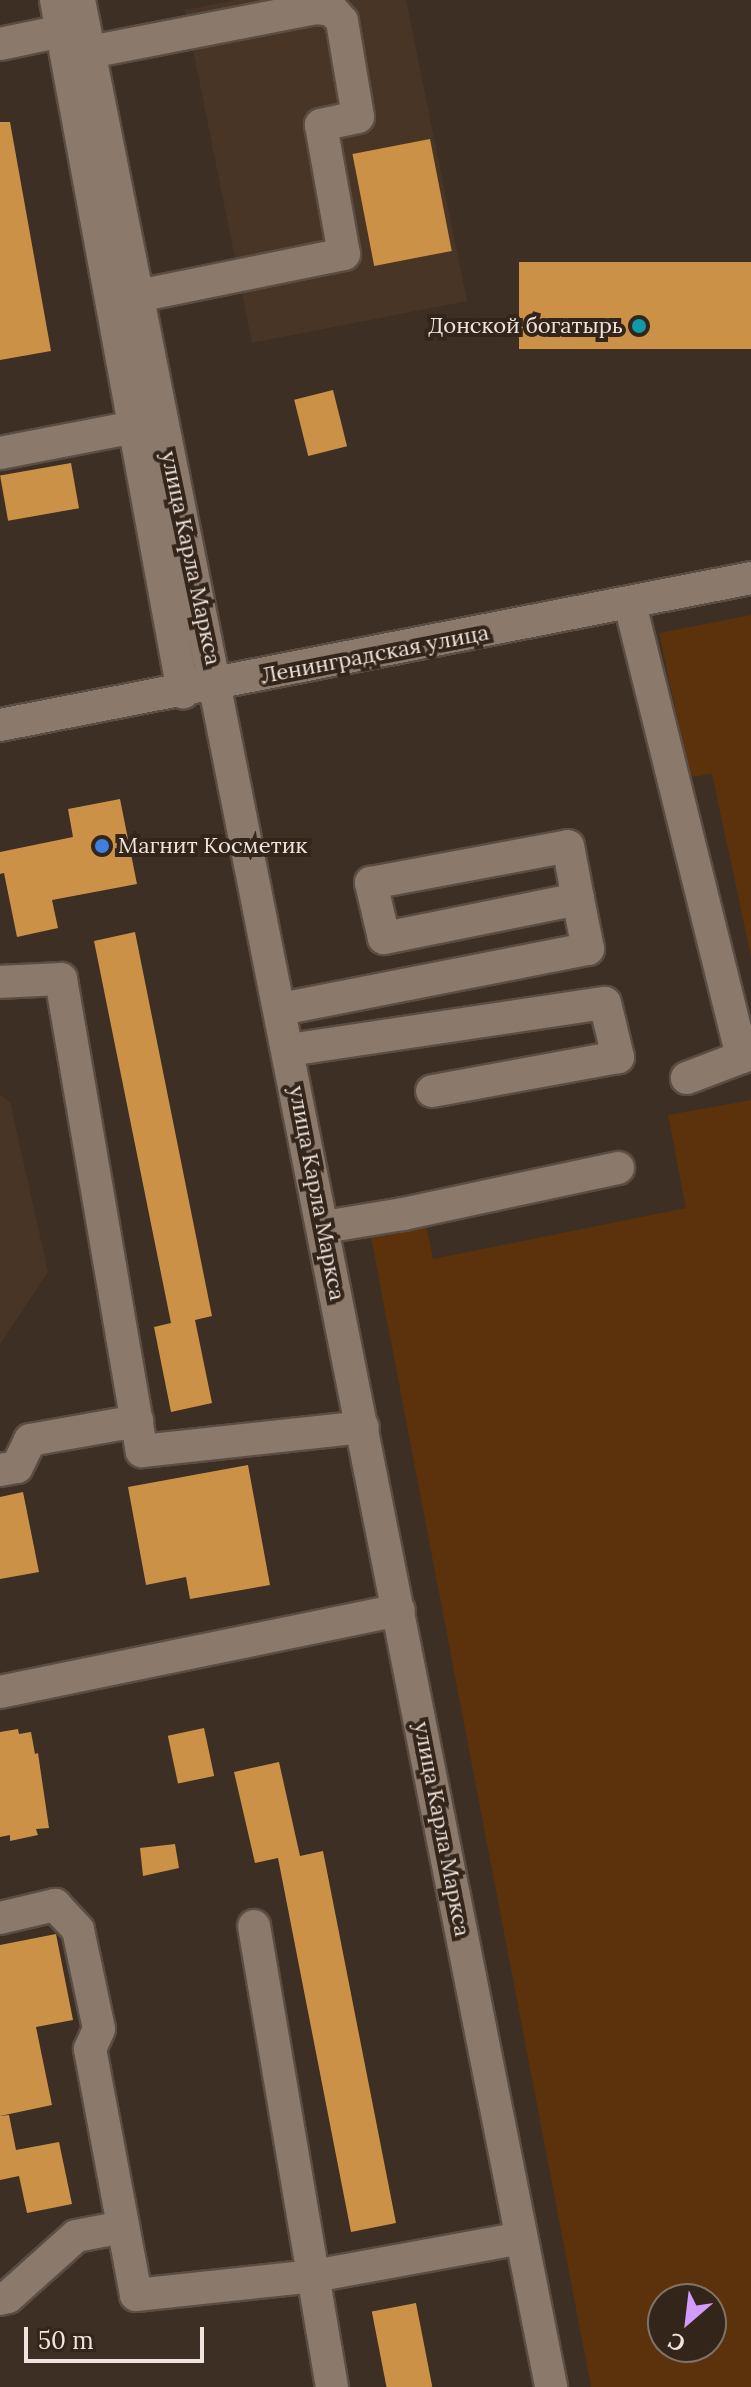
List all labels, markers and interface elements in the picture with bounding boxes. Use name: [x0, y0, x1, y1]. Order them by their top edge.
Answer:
place label: Донской богатырь: [428, 313, 623, 339]
marker: Донской богатырь: [630, 317, 648, 335]
street label: улица Карла Маркса: [155, 449, 227, 667]
street label: Ленинградская улица: [259, 619, 491, 689]
place label: Магнит Косметик: [118, 833, 307, 859]
marker: Магнит Косметик: [93, 837, 111, 855]
street label: улица Карла Маркса: [283, 1083, 351, 1303]
street label: улица Карла Маркса: [408, 1719, 476, 1939]
north arrow: [647, 2283, 727, 2363]
scale bar: [28, 2311, 208, 2361]
text: 50 m: [38, 2325, 94, 2356]
text: С: [663, 2327, 690, 2358]

